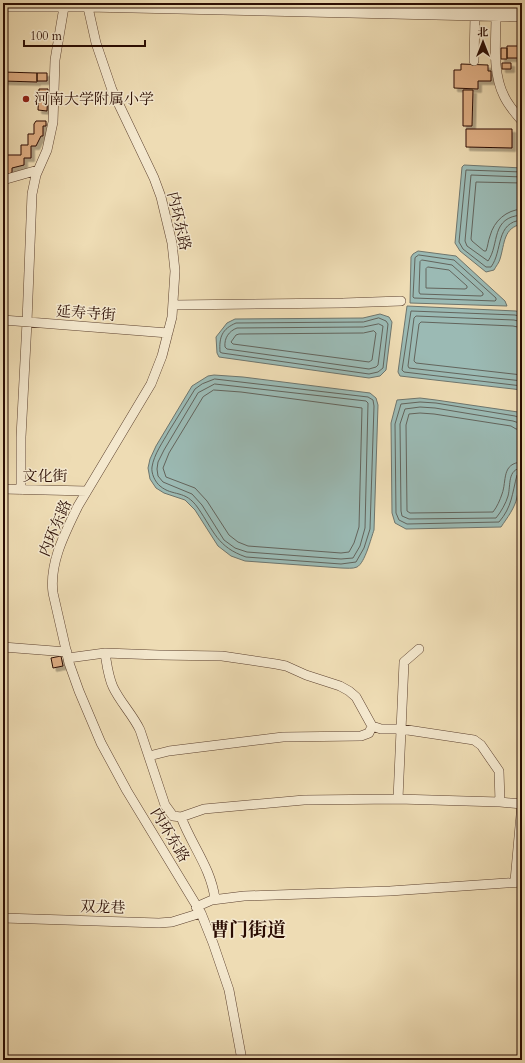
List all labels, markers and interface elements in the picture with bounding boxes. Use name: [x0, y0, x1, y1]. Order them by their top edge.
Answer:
scale bar: [24, 22, 145, 48]
north arrow: [463, 22, 503, 62]
text: 北: [478, 25, 489, 40]
text: 100 m: [30, 28, 63, 44]
place label: 河南大学附属小学: [34, 89, 154, 109]
marker: 河南大学附属小学: [21, 94, 31, 104]
street label: 内环东路: [163, 190, 195, 252]
street label: 延寿寺街: [55, 301, 117, 325]
street label: 文化街: [22, 466, 68, 486]
street label: 内环东路: [34, 496, 76, 560]
street label: 内环东路: [146, 804, 194, 866]
street label: 双龙巷: [80, 896, 126, 918]
district label: 曹门街道: [210, 917, 286, 943]

